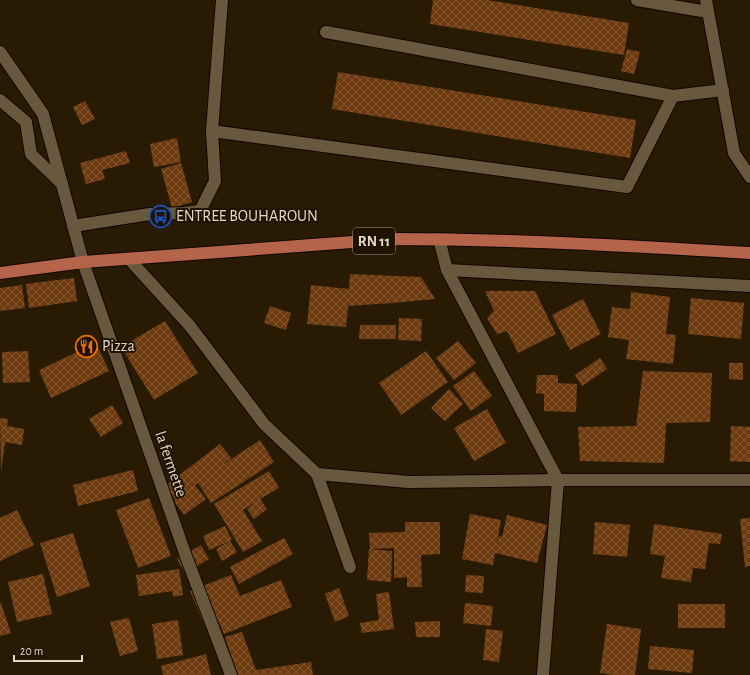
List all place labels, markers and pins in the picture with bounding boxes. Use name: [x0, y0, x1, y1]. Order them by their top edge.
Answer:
bus stop icon: ENTREE BOUHAROUN: [148, 203, 174, 229]
place label: ENTREE BOUHAROUN: [176, 208, 318, 224]
restaurant icon: Pizza: [74, 333, 100, 359]
place label: Pizza: [102, 338, 135, 354]

